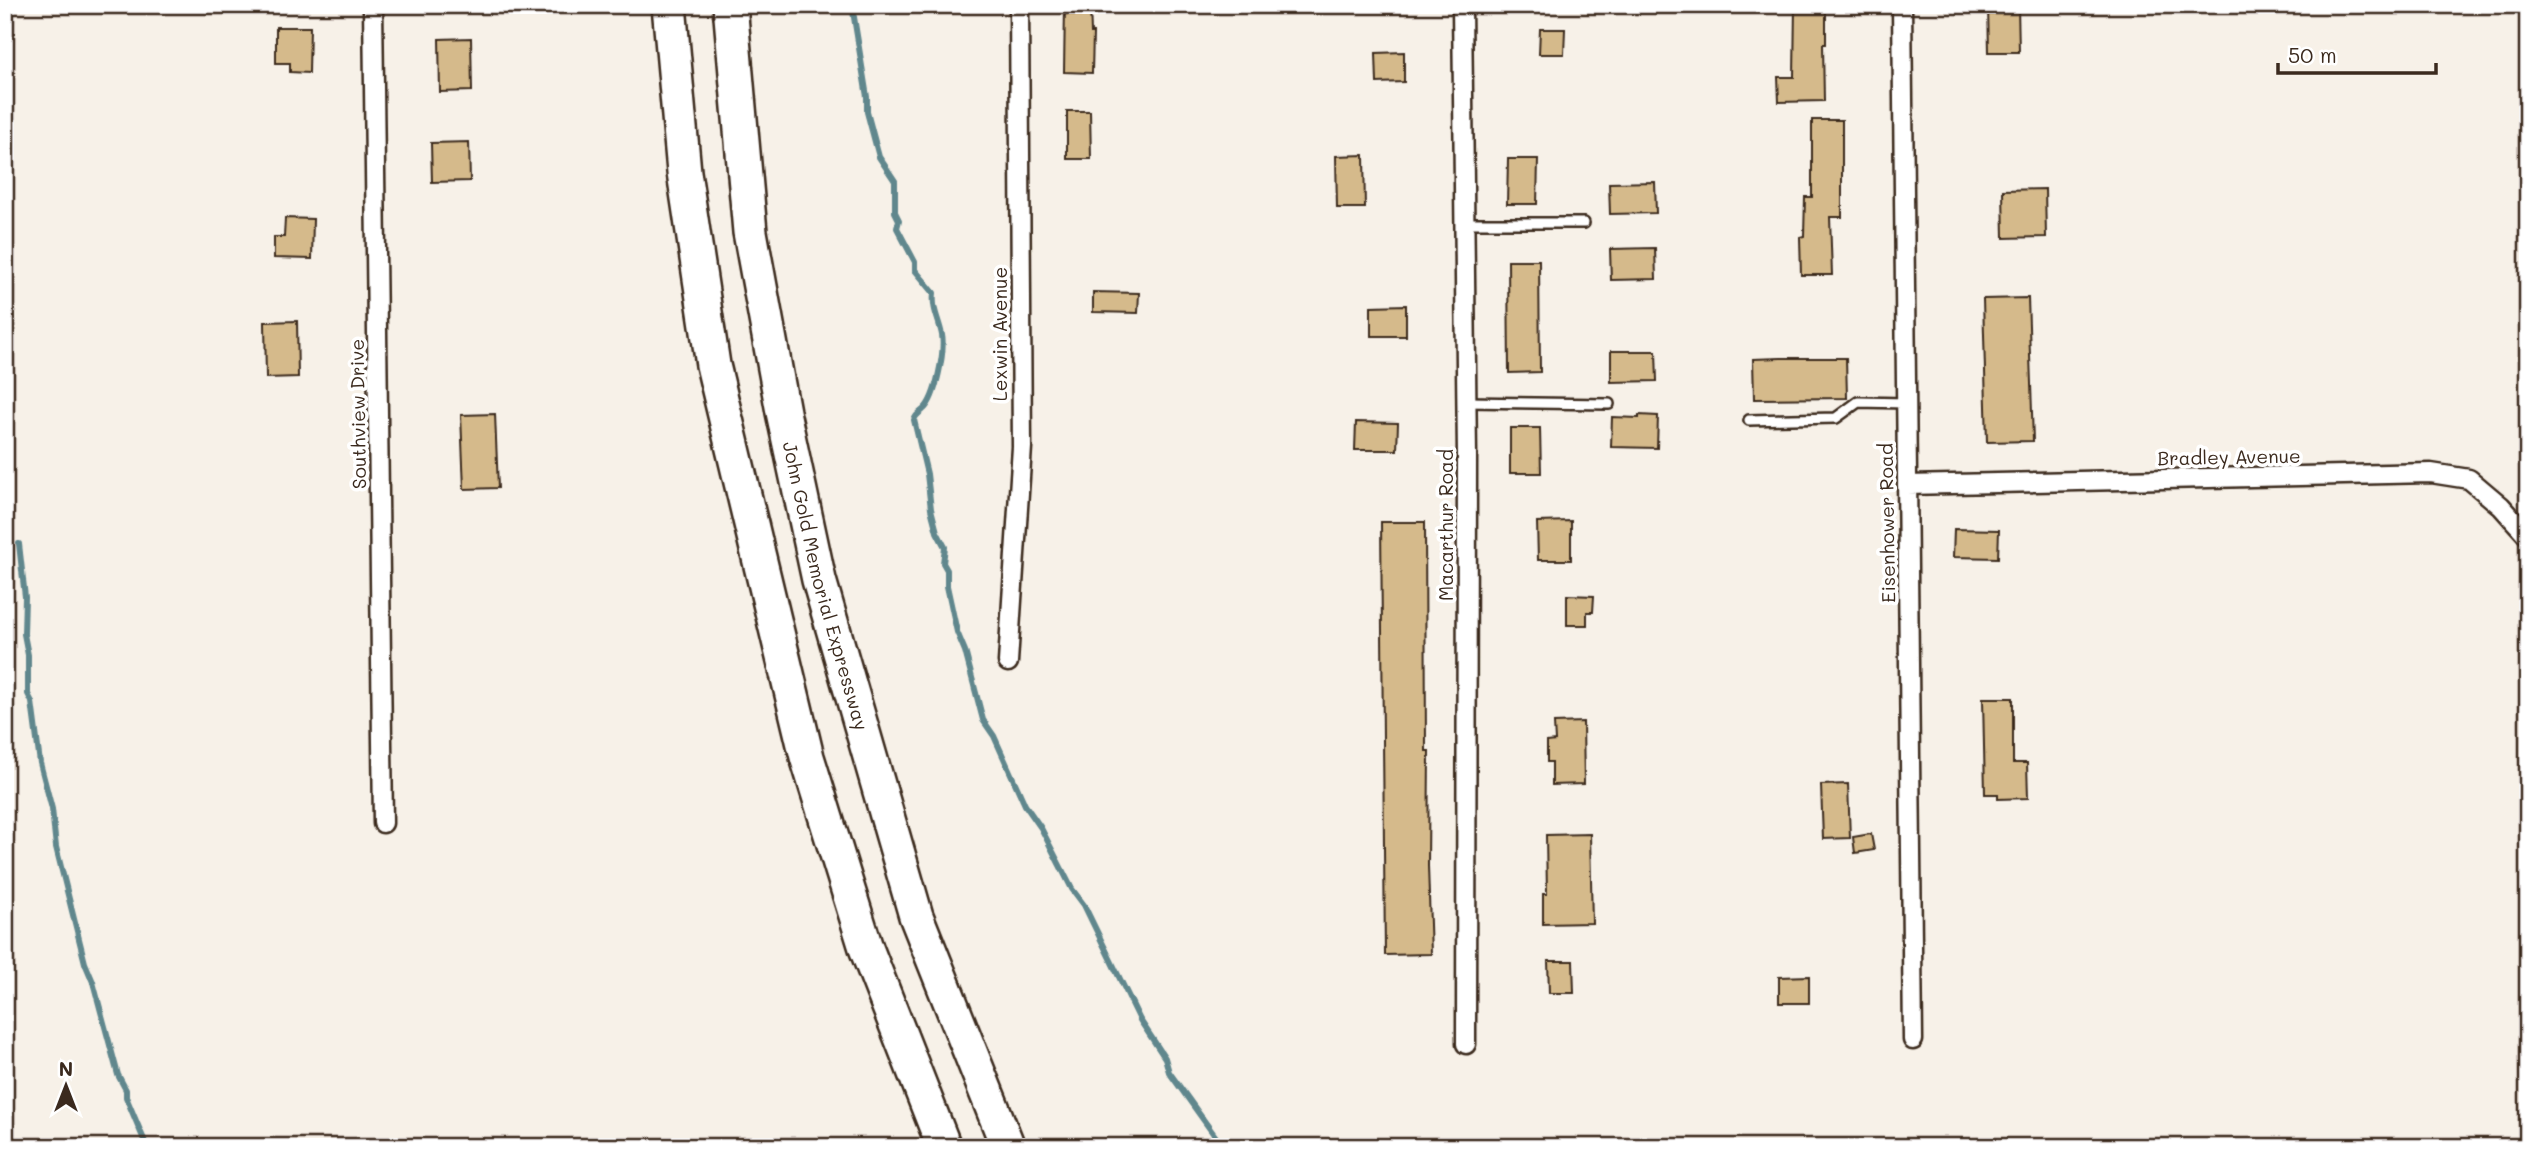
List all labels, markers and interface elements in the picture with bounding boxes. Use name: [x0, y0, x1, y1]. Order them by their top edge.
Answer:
scale bar: [2278, 32, 2435, 76]
text: 50 m: [2288, 41, 2337, 68]
street label: Lexwin Avenue: [987, 267, 1012, 401]
street label: Southview Drive: [344, 339, 371, 489]
street label: John Gold Memorial Expressway: [778, 439, 875, 733]
street label: Eisenhower Road: [1873, 443, 1900, 603]
street label: Bradley Avenue: [2157, 443, 2301, 470]
street label: Macarthur Road: [1433, 449, 1458, 601]
north arrow: [32, 1050, 102, 1120]
text: N: [59, 1056, 73, 1081]

